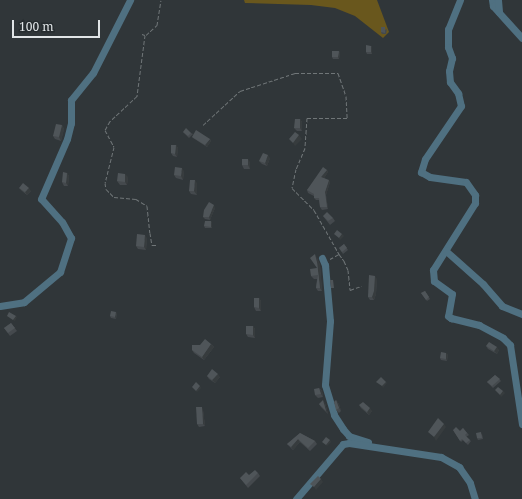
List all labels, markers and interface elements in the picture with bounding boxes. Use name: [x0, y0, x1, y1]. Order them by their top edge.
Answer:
scale bar: [14, 12, 102, 38]
text: 100 m: [19, 18, 54, 35]

